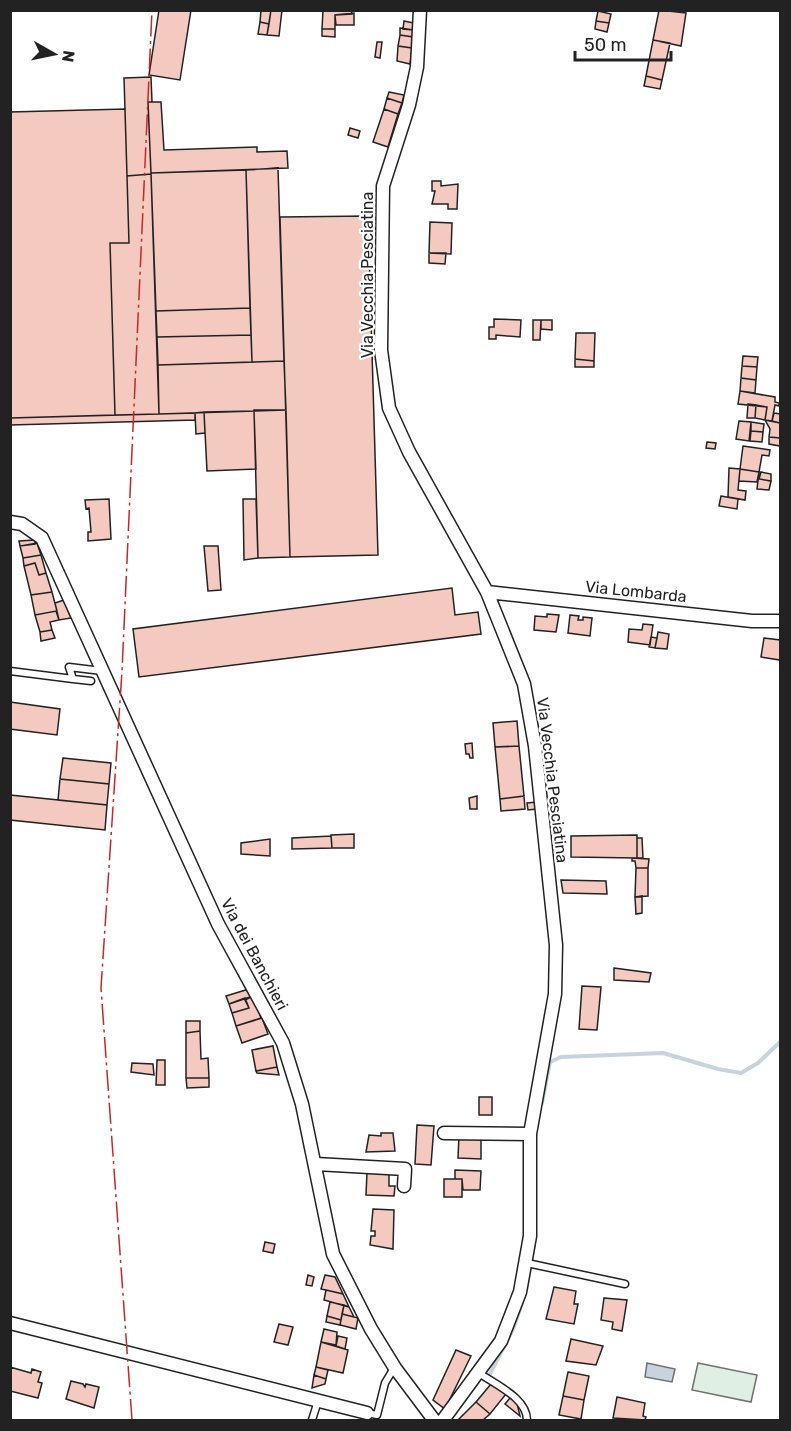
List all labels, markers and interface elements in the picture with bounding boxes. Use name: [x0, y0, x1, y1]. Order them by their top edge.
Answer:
north arrow: [24, 24, 84, 84]
scale bar: [575, 24, 671, 62]
text: 50 m: [584, 34, 627, 56]
text: N: [58, 49, 79, 63]
street label: Via Vecchia Pesciatina: [358, 192, 377, 358]
street label: Via Lombarda: [584, 577, 688, 606]
street label: Via Vecchia Pesciatina: [533, 696, 572, 864]
street label: Via dei Banchieri: [217, 895, 292, 1013]

